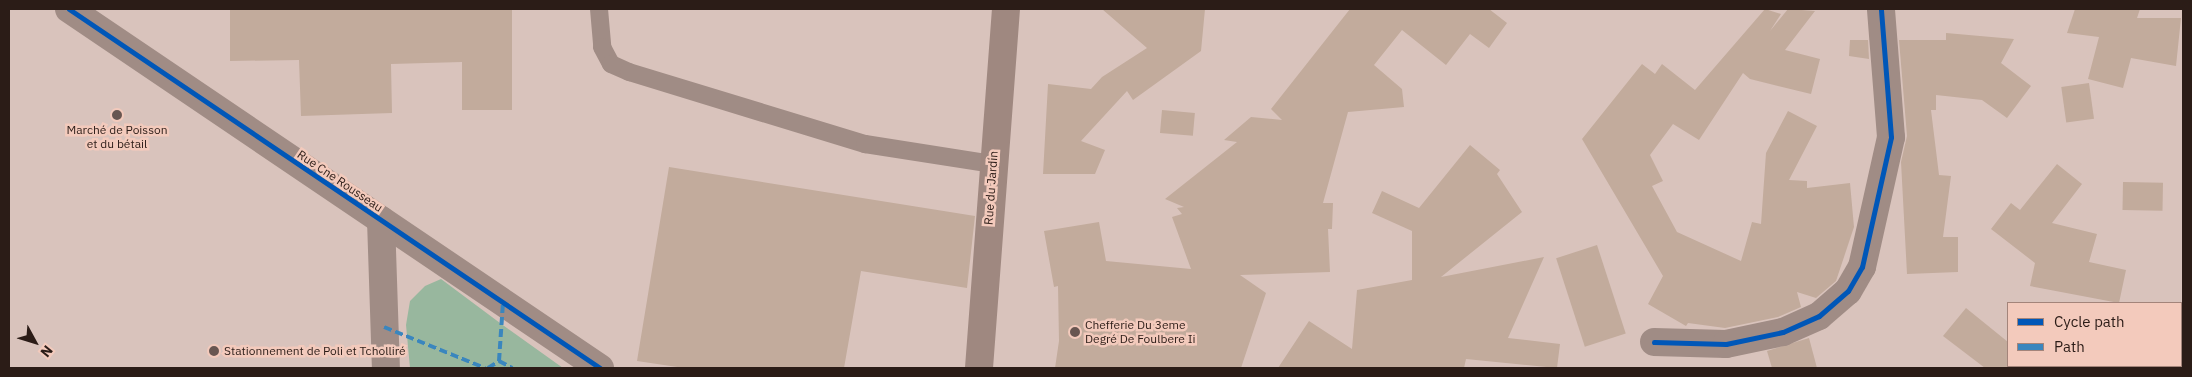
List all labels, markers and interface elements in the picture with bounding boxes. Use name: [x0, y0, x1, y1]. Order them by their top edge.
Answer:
marker: Marché de Poisson et du bétail: [111, 109, 123, 121]
place label: Marché de Poisson et du bétail: [66, 123, 168, 151]
street label: Rue Cne Rousseau: [294, 147, 386, 215]
street label: Rue du Jardin: [981, 151, 1001, 225]
legend: [2007, 302, 2182, 367]
text: Cycle path: [2054, 312, 2125, 331]
north arrow: [10, 317, 60, 367]
place label: Chefferie Du 3eme Degré De Foulbere Ii: [1085, 318, 1196, 346]
marker: Chefferie Du 3eme Degré De Foulbere Ii: [1069, 326, 1081, 338]
text: Path: [2054, 337, 2085, 356]
text: N: [36, 342, 57, 361]
place label: Stationnement de Poli et Tcholliré: [224, 344, 406, 358]
marker: Stationnement de Poli et Tcholliré: [208, 345, 220, 357]

